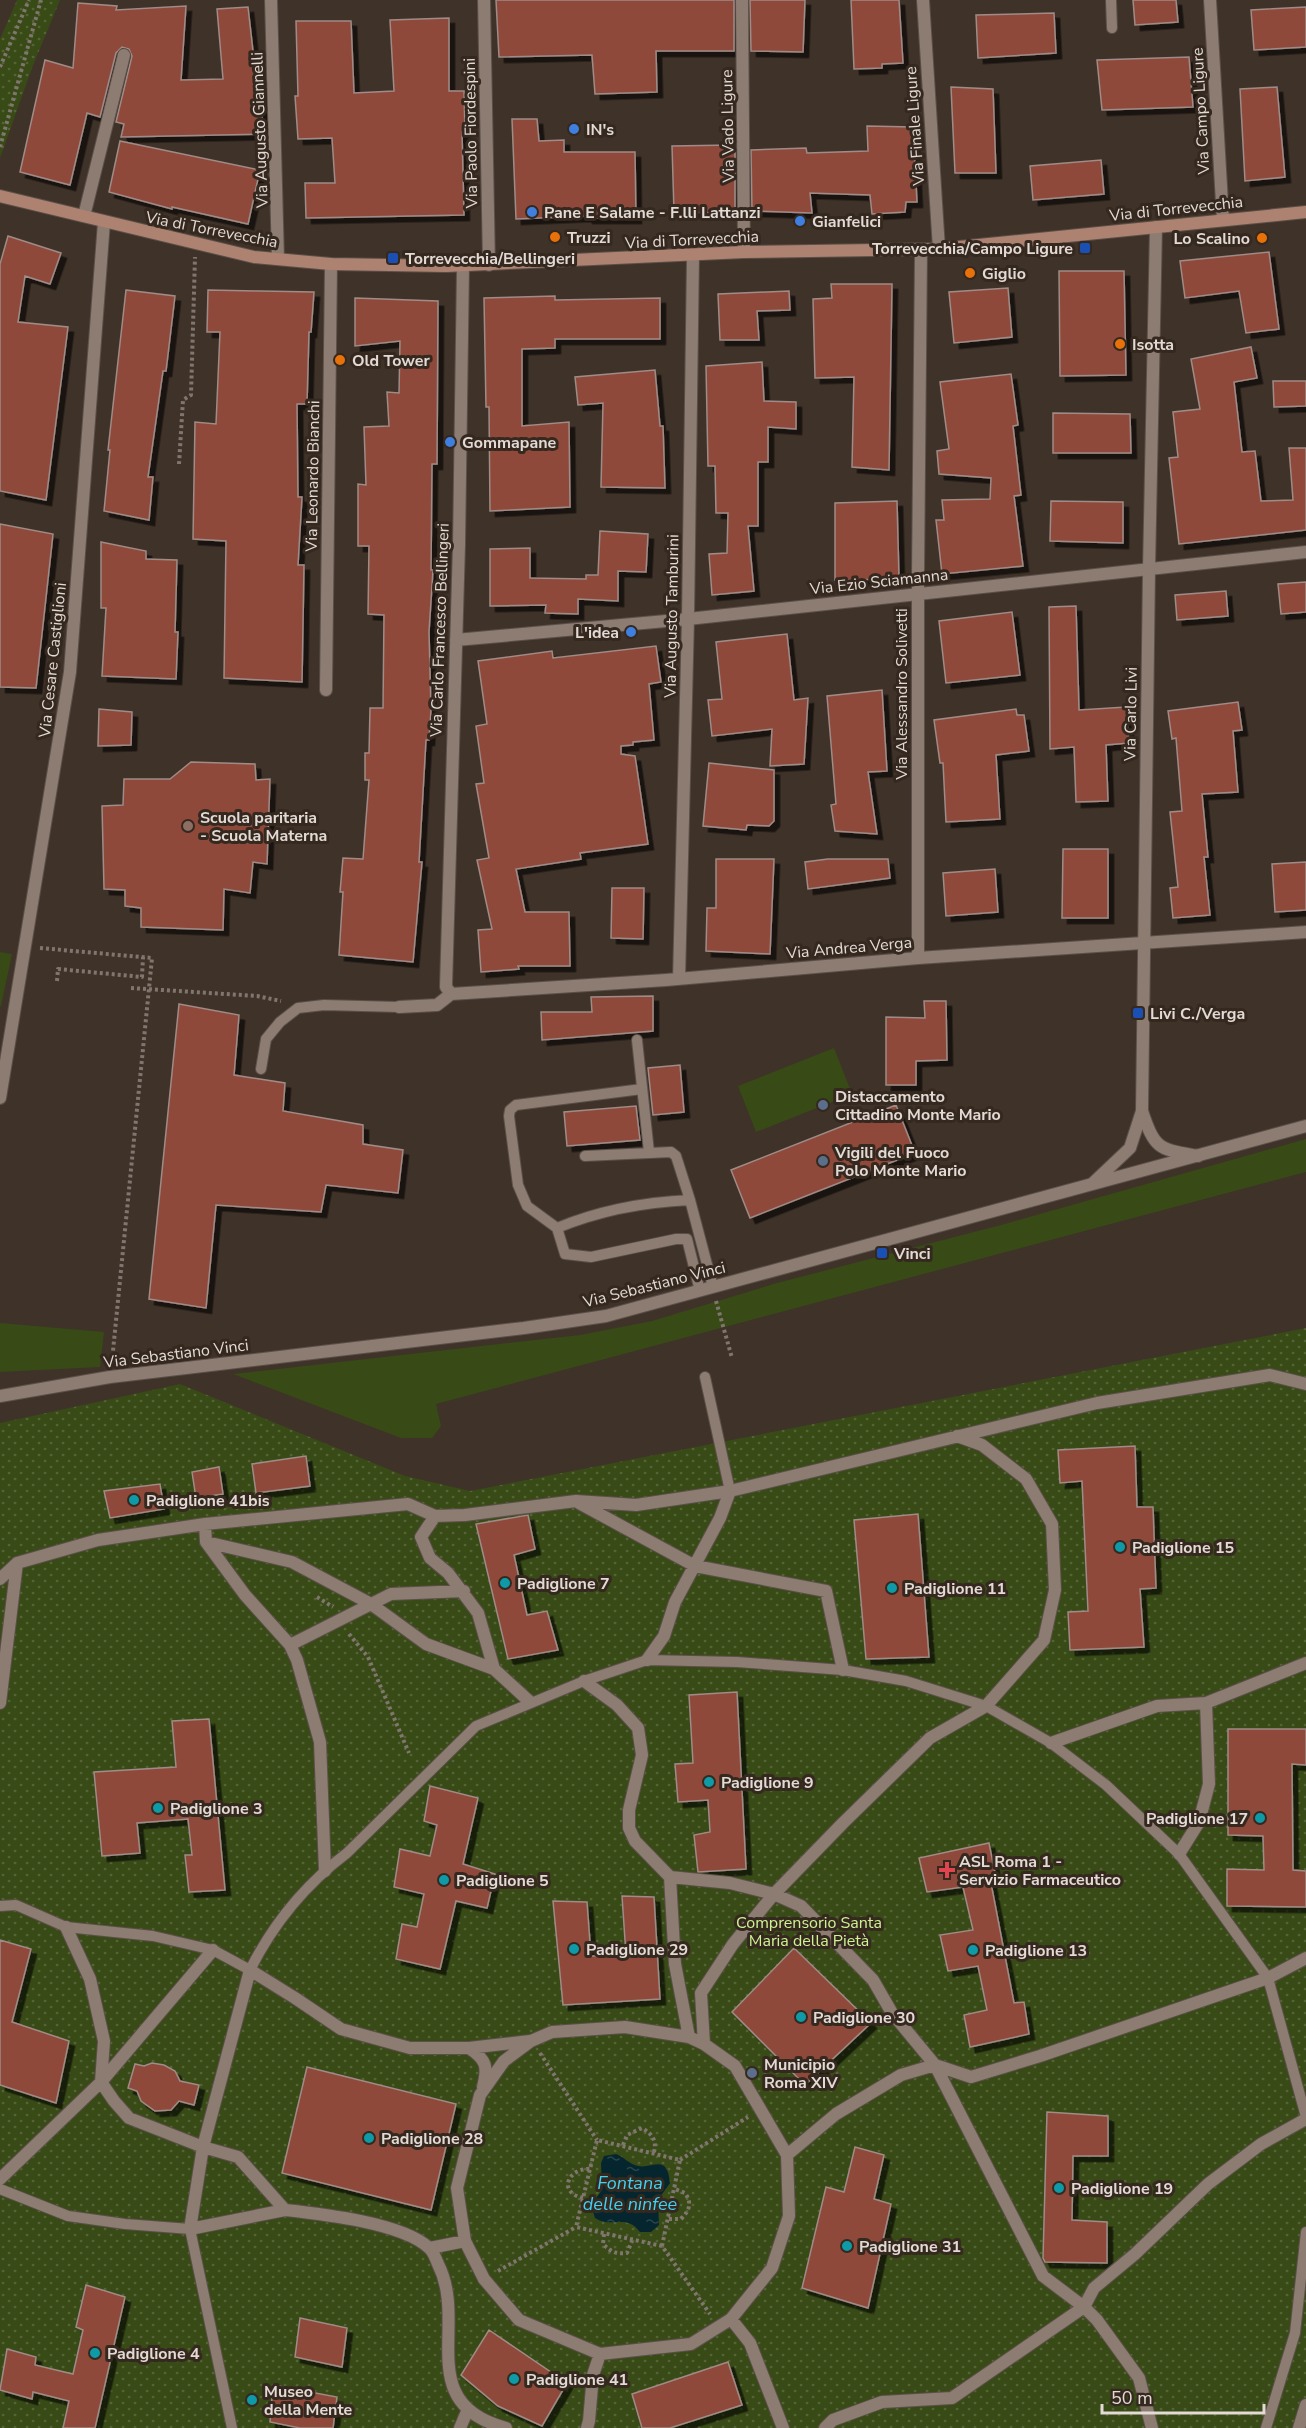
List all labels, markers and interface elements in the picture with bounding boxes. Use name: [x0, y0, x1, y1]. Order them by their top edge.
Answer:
street label: Via Campo Ligure: [1187, 47, 1215, 176]
street label: Via Augusto Giannelli: [246, 52, 274, 209]
street label: Via Paolo Fiordespini: [459, 58, 483, 209]
street label: Via Finale Ligure: [900, 66, 930, 187]
street label: Via Vado Ligure: [716, 69, 740, 184]
place label: IN's: [586, 119, 614, 141]
marker: IN's: [567, 122, 581, 136]
street label: Via di Torrevecchia: [1107, 191, 1244, 227]
place label: Pane E Salame - F.lli Lattanzi: [544, 202, 760, 224]
marker: Pane E Salame - F.lli Lattanzi: [525, 205, 539, 219]
street label: Via di Torrevecchia: [143, 206, 280, 254]
place label: Gianfelici: [812, 211, 881, 233]
marker: Gianfelici: [793, 214, 807, 228]
street label: Via di Torrevecchia: [624, 226, 760, 255]
place label: Truzzi: [567, 227, 610, 249]
place label: Lo Scalino: [1173, 228, 1250, 250]
marker: Truzzi: [548, 230, 562, 244]
marker: Lo Scalino: [1255, 231, 1269, 245]
place label: Torrevecchia/Campo Ligure: [872, 238, 1073, 260]
marker: Torrevecchia/Campo Ligure: [1078, 241, 1092, 255]
place label: Torrevecchia/Bellingeri: [405, 248, 575, 270]
marker: Torrevecchia/Bellingeri: [386, 251, 400, 265]
place label: Giglio: [982, 263, 1026, 285]
marker: Giglio: [963, 266, 977, 280]
place label: Isotta: [1132, 334, 1174, 356]
marker: Isotta: [1113, 337, 1127, 351]
place label: Old Tower: [352, 350, 430, 372]
marker: Old Tower: [333, 353, 347, 367]
street label: Via Leonardo Bianchi: [301, 400, 325, 553]
place label: Gommapane: [462, 432, 557, 454]
marker: Gommapane: [443, 435, 457, 449]
street label: Via Carlo Francesco Bellingeri: [425, 523, 455, 738]
street label: Via Augusto Tamburini: [660, 534, 684, 699]
street label: Via Ezio Sciamanna: [808, 564, 949, 600]
street label: Via Cesare Castiglioni: [34, 581, 72, 740]
street label: Via Alessandro Solivetti: [891, 608, 913, 781]
place label: L'idea: [575, 622, 619, 644]
marker: L'idea: [624, 625, 638, 639]
street label: Via Carlo Livi: [1119, 667, 1143, 762]
place label: Scuola paritaria - Scuola Materna: [200, 807, 327, 847]
marker: Scuola paritaria - Scuola Materna: [181, 819, 195, 833]
street label: Via Andrea Verga: [784, 932, 913, 965]
place label: Livi C./Verga: [1150, 1003, 1245, 1025]
marker: Livi C./Verga: [1131, 1006, 1145, 1020]
place label: Distaccamento Cittadino Monte Mario: [835, 1086, 1001, 1126]
marker: Distaccamento Cittadino Monte Mario: [816, 1098, 830, 1112]
place label: Vigili del Fuoco Polo Monte Mario: [834, 1142, 967, 1182]
marker: Vigili del Fuoco Polo Monte Mario: [816, 1154, 830, 1168]
place label: Vinci: [893, 1243, 930, 1265]
marker: Vinci: [875, 1246, 889, 1260]
street label: Via Sebastiano Vinci: [580, 1257, 728, 1314]
street label: Via Sebastiano Vinci: [101, 1334, 250, 1374]
place label: Padiglione 41bis: [146, 1490, 270, 1512]
marker: Padiglione 41bis: [127, 1493, 141, 1507]
place label: Padiglione 15: [1132, 1537, 1234, 1559]
marker: Padiglione 15: [1113, 1540, 1127, 1554]
place label: Padiglione 7: [517, 1573, 610, 1595]
marker: Padiglione 7: [498, 1576, 512, 1590]
place label: Padiglione 11: [904, 1578, 1006, 1600]
marker: Padiglione 11: [885, 1581, 899, 1595]
place label: Padiglione 9: [721, 1772, 814, 1794]
marker: Padiglione 9: [702, 1775, 716, 1789]
place label: Padiglione 3: [170, 1798, 263, 1820]
marker: Padiglione 3: [151, 1801, 165, 1815]
place label: Padiglione 17: [1146, 1808, 1248, 1830]
marker: Padiglione 17: [1253, 1811, 1267, 1825]
place label: ASL Roma 1 - Servizio Farmaceutico: [959, 1851, 1121, 1891]
marker: ASL Roma 1 - Servizio Farmaceutico: [940, 1863, 954, 1877]
place label: Padiglione 5: [456, 1870, 549, 1892]
marker: Padiglione 5: [437, 1873, 451, 1887]
park label: Comprensorio Santa Maria della Pietà: [736, 1912, 882, 1952]
place label: Padiglione 29: [586, 1939, 688, 1961]
place label: Padiglione 13: [985, 1940, 1087, 1962]
marker: Padiglione 29: [567, 1942, 581, 1956]
marker: Padiglione 13: [966, 1943, 980, 1957]
place label: Padiglione 30: [813, 2007, 915, 2029]
marker: Padiglione 30: [794, 2010, 808, 2024]
place label: Municipio Roma XIV: [764, 2054, 838, 2094]
marker: Municipio Roma XIV: [745, 2066, 759, 2080]
place label: Padiglione 28: [381, 2128, 483, 2150]
marker: Padiglione 28: [362, 2131, 376, 2145]
water label: Fontana delle ninfee: [583, 2171, 678, 2216]
place label: Padiglione 19: [1071, 2178, 1173, 2200]
marker: Padiglione 19: [1052, 2181, 1066, 2195]
place label: Padiglione 31: [859, 2236, 961, 2258]
marker: Padiglione 31: [840, 2239, 854, 2253]
place label: Padiglione 4: [107, 2343, 200, 2365]
marker: Padiglione 4: [88, 2346, 102, 2360]
place label: Padiglione 41: [526, 2369, 628, 2391]
marker: Padiglione 41: [507, 2372, 521, 2386]
scale bar: [1102, 2377, 1264, 2415]
place label: Museo della Mente: [264, 2381, 353, 2421]
text: 50 m: [1111, 2386, 1153, 2410]
marker: Museo della Mente: [245, 2393, 259, 2407]

